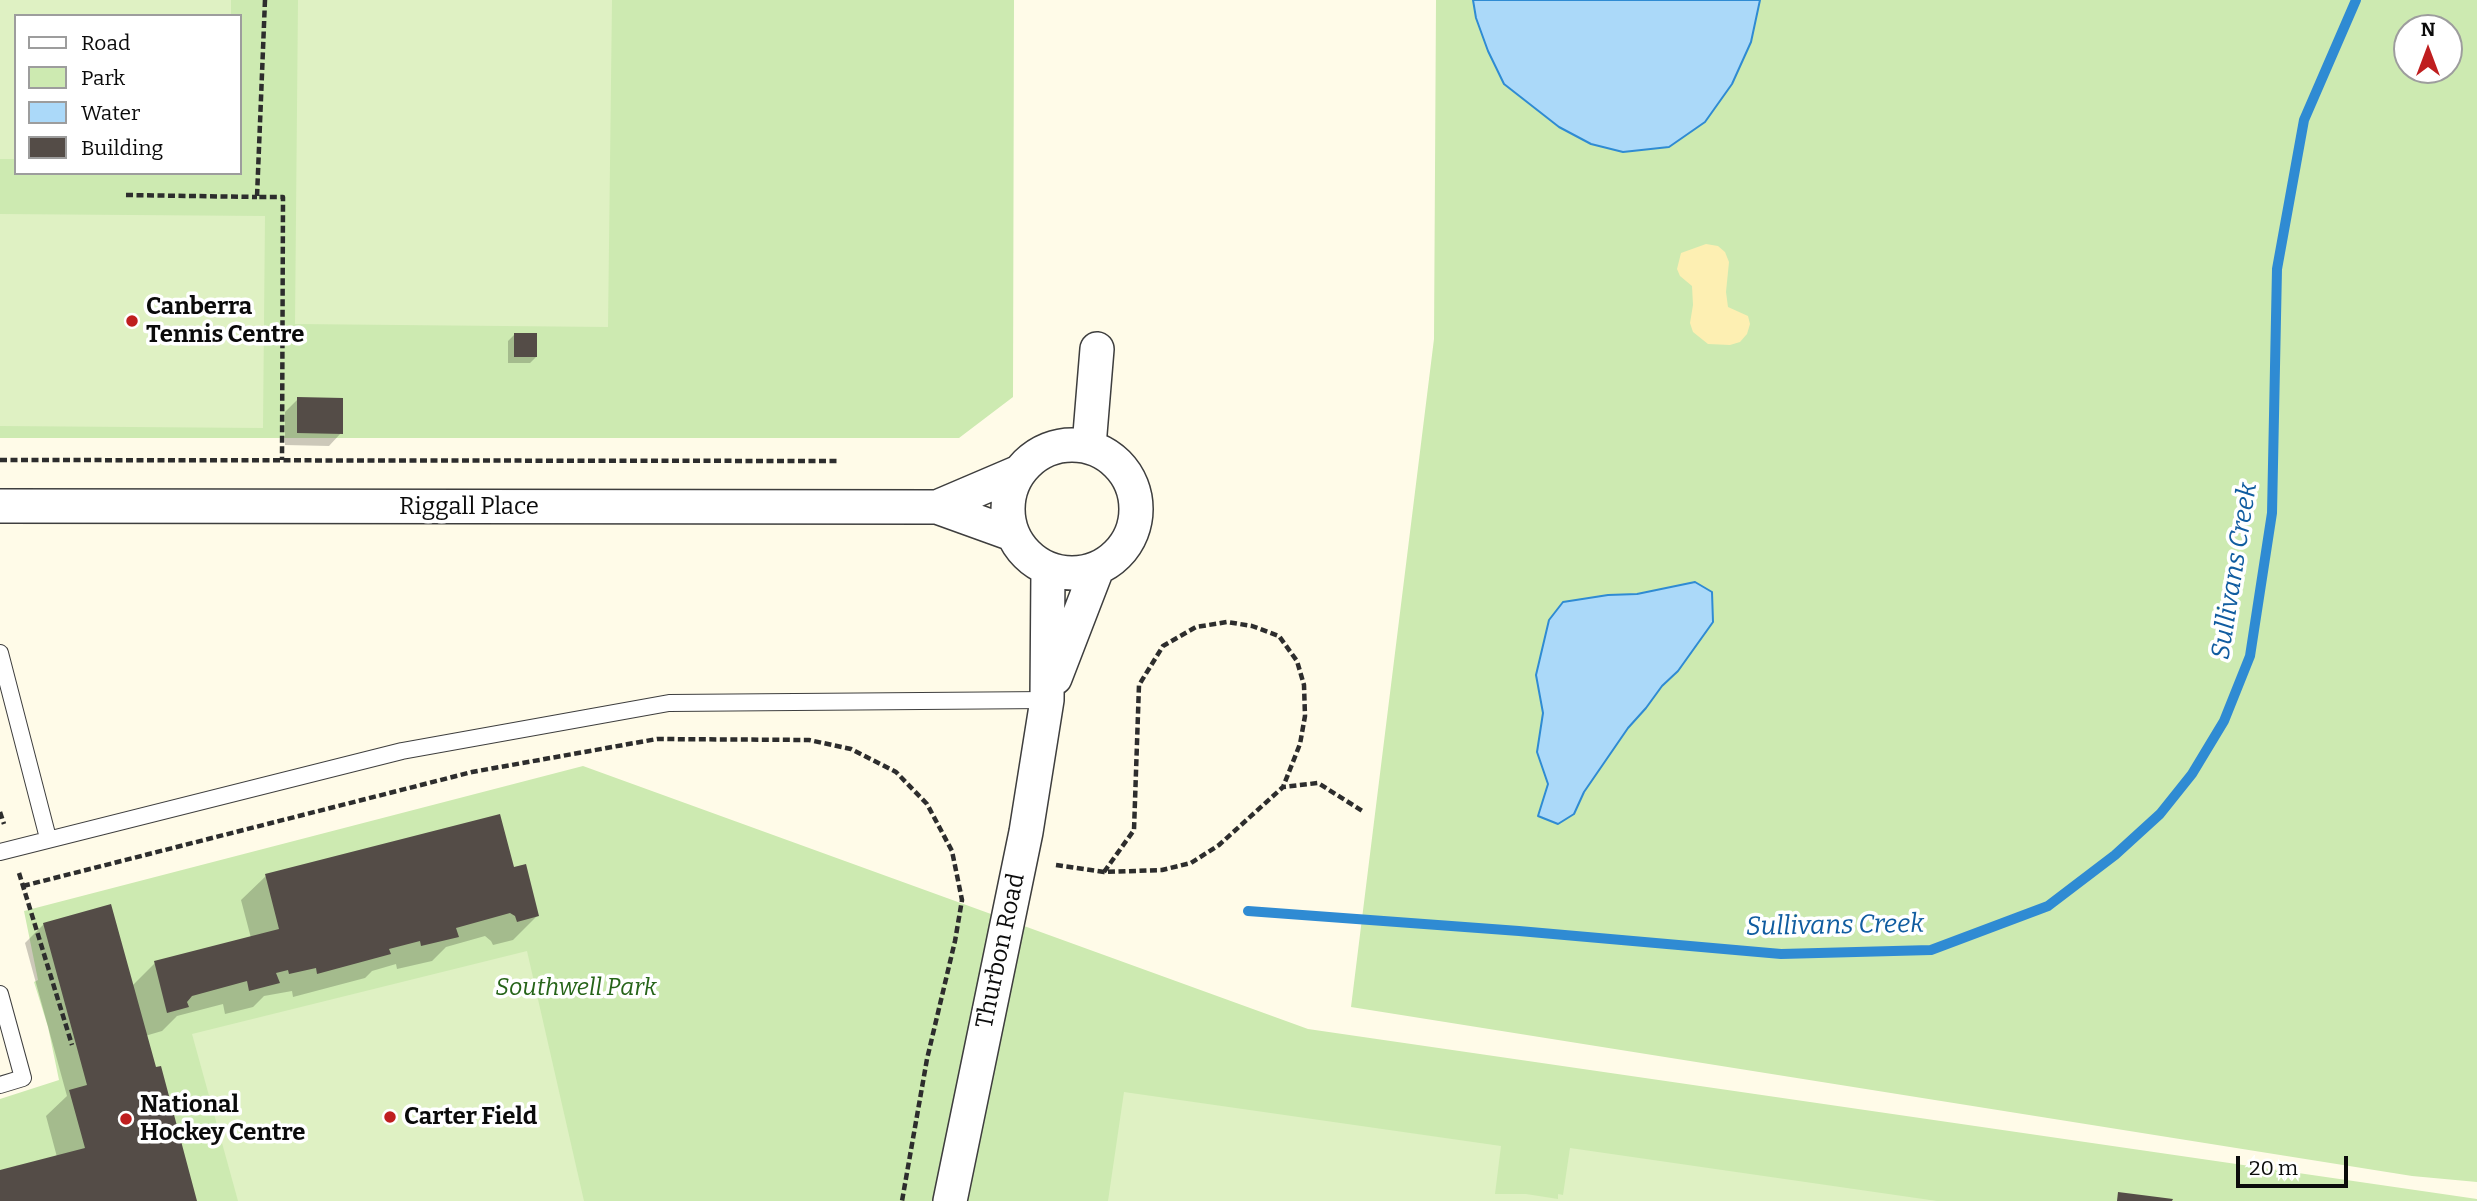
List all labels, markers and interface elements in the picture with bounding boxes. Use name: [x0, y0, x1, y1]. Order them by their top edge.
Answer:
legend: [14, 14, 242, 175]
north arrow: [2393, 14, 2463, 84]
text: N: [2421, 18, 2435, 41]
text: Road: [81, 30, 130, 56]
text: Park: [81, 65, 125, 91]
text: Water: [81, 100, 140, 126]
text: Building: [81, 135, 163, 161]
place label: Canberra Tennis Centre: [146, 293, 304, 349]
marker: Canberra Tennis Centre: [124, 313, 140, 329]
water label: Sullivans Creek: [2206, 480, 2264, 662]
street label: Riggall Place: [399, 493, 539, 521]
street label: Thurbon Road: [971, 871, 1031, 1031]
water label: Sullivans Creek: [1746, 909, 1924, 943]
park label: Southwell Park: [495, 974, 657, 1002]
place label: National Hockey Centre: [140, 1091, 306, 1147]
place label: Carter Field: [404, 1103, 537, 1131]
marker: Carter Field: [382, 1109, 398, 1125]
marker: National Hockey Centre: [118, 1111, 134, 1127]
scale bar: [2239, 1142, 2351, 1186]
text: 20 m: [2249, 1155, 2298, 1181]

